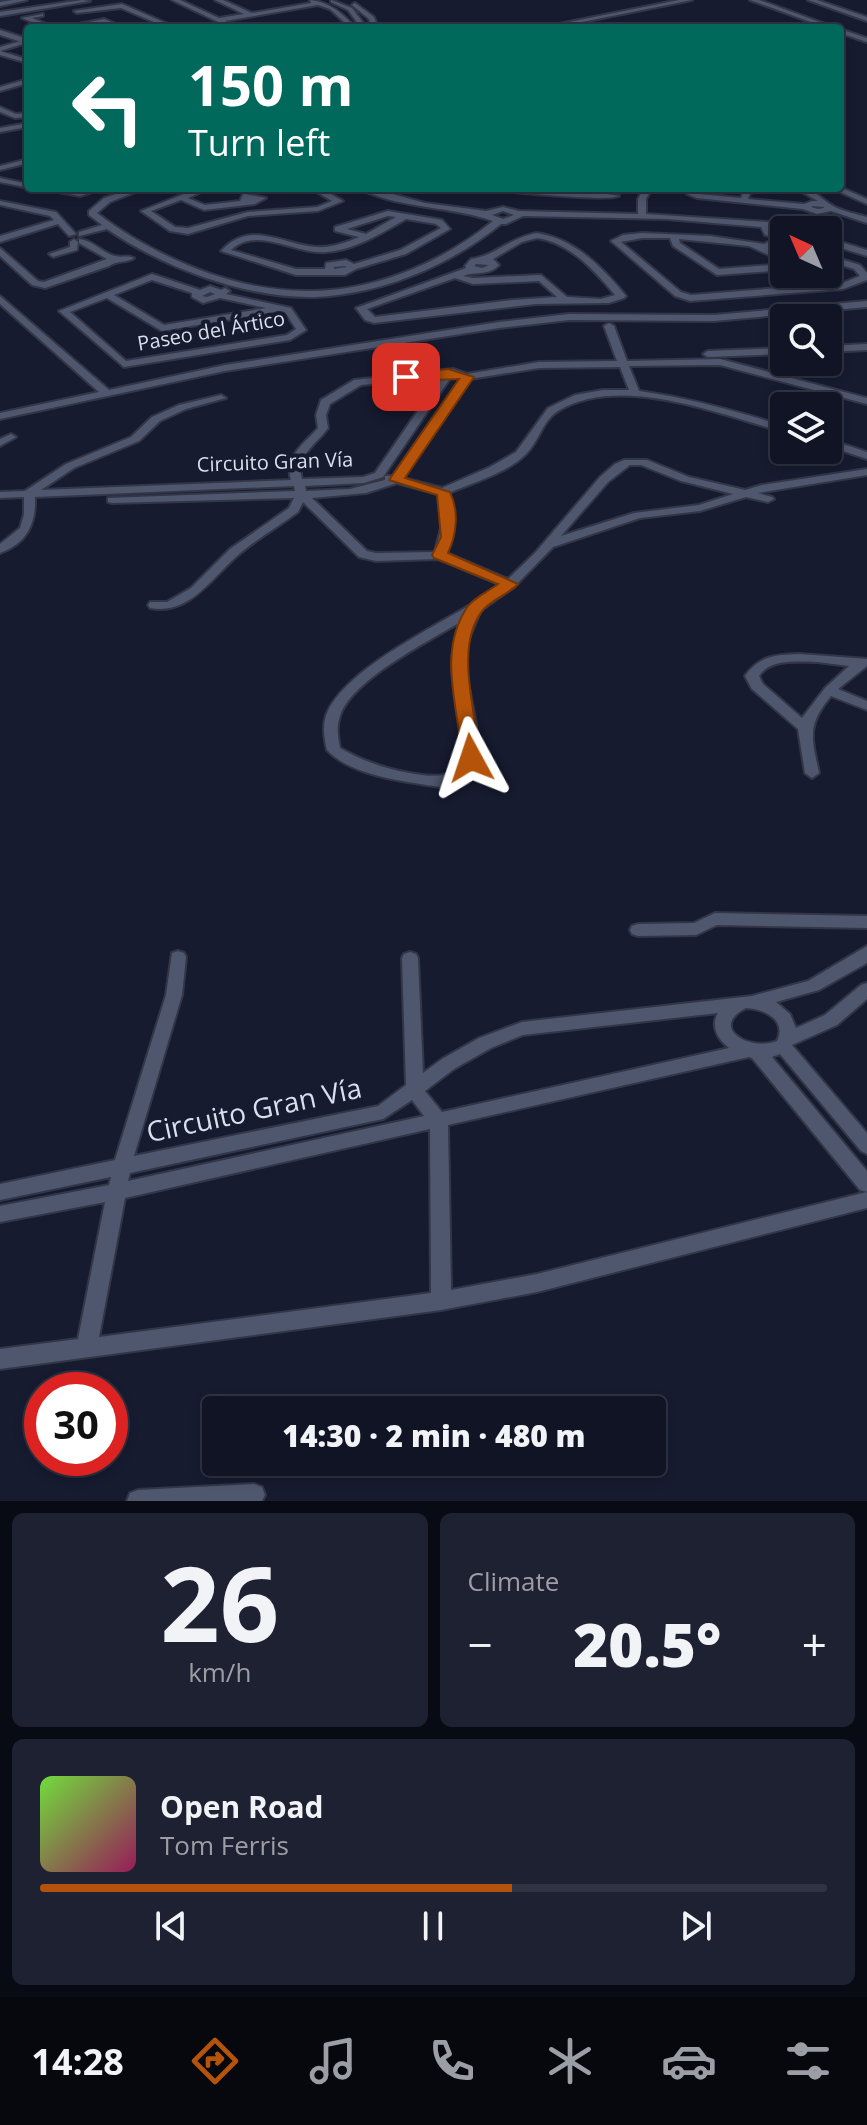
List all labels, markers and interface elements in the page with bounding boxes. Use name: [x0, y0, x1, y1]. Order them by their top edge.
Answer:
text: 150 m: [188, 46, 354, 122]
icon: left: [56, 56, 160, 160]
text: Turn left: [188, 118, 330, 167]
north arrow: [770, 216, 842, 288]
map controls: [770, 216, 842, 464]
street label: Paseo del Ártico: [135, 304, 287, 357]
button: search: [770, 304, 842, 376]
pin: [372, 343, 440, 411]
icon: arrive: [384, 355, 428, 399]
button: layers: [770, 392, 842, 464]
street label: Circuito Gran Vía: [196, 445, 354, 478]
position arrow: [429, 716, 513, 800]
street label: Circuito Gran Vía: [143, 1068, 365, 1150]
speed limit sign: 30: [24, 1372, 128, 1476]
text: 14:30 · 2 min · 480 m: [282, 1415, 586, 1456]
text: 26: [160, 1531, 279, 1672]
text: Climate: [468, 1563, 559, 1599]
text: 20.5°: [573, 1603, 721, 1685]
text: −: [468, 1614, 493, 1674]
text: +: [802, 1614, 827, 1674]
text: km/h: [188, 1654, 251, 1690]
text: Open Road: [160, 1786, 324, 1827]
text: Tom Ferris: [160, 1827, 289, 1863]
icon: previous: [149, 1904, 193, 1948]
icon: pause: [411, 1904, 455, 1948]
icon: next: [674, 1904, 718, 1948]
icon: directions: [187, 2033, 243, 2089]
icon: music: [305, 2033, 361, 2089]
icon: phone: [424, 2033, 480, 2089]
icon: climate: [542, 2033, 598, 2089]
icon: car: [661, 2033, 717, 2089]
icon: filters: [780, 2033, 836, 2089]
text: 14:28: [31, 2037, 124, 2086]

